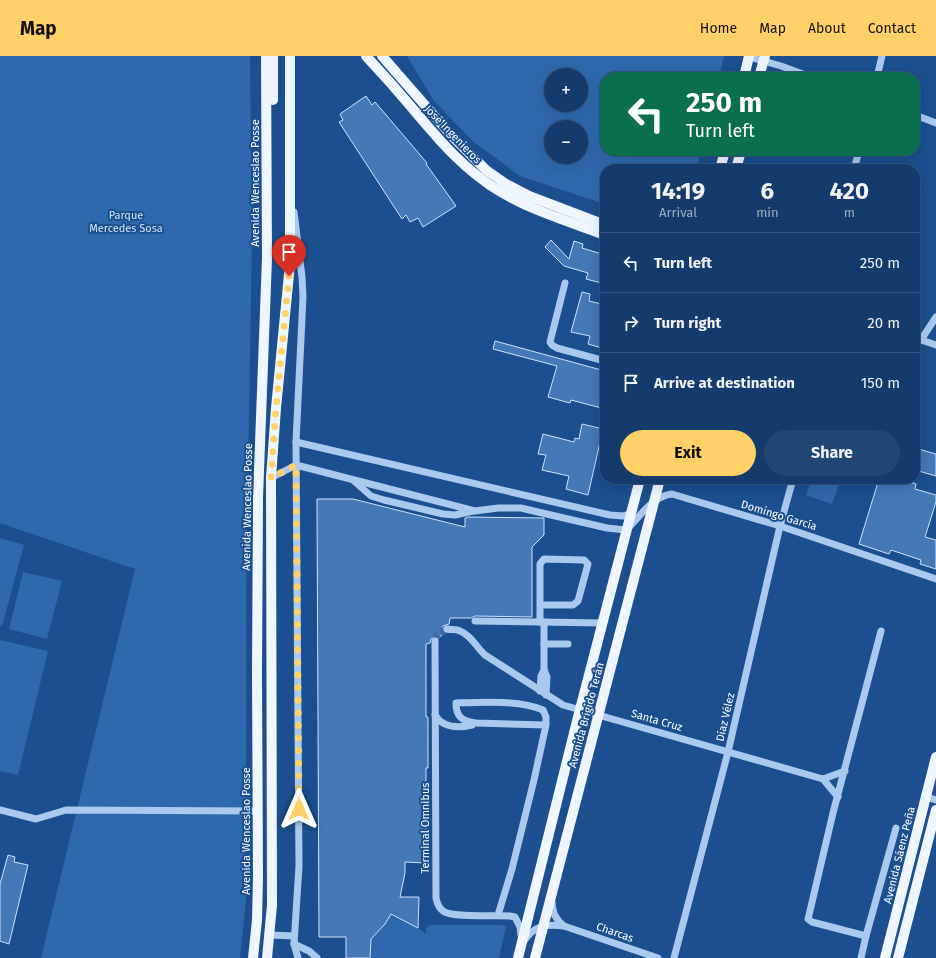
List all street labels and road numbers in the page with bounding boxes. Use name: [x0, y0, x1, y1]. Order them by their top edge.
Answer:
street label: José Ingenieros: [422, 102, 484, 166]
street label: Avenida Wenceslao Posse: [249, 119, 262, 247]
street label: Avenida Wenceslao Posse: [240, 443, 255, 571]
street label: Domingo García: [739, 498, 818, 533]
street label: Avenida Brígido Terán: [566, 661, 607, 769]
street label: Díaz Vélez: [714, 691, 737, 743]
street label: Santa Cruz: [630, 707, 684, 734]
street label: Avenida Wenceslao Posse: [240, 767, 253, 895]
street label: Terminal Omnibus: [419, 783, 432, 873]
street label: Avenida Sáenz Peña: [881, 805, 918, 905]
street label: Charcas: [594, 920, 635, 945]

